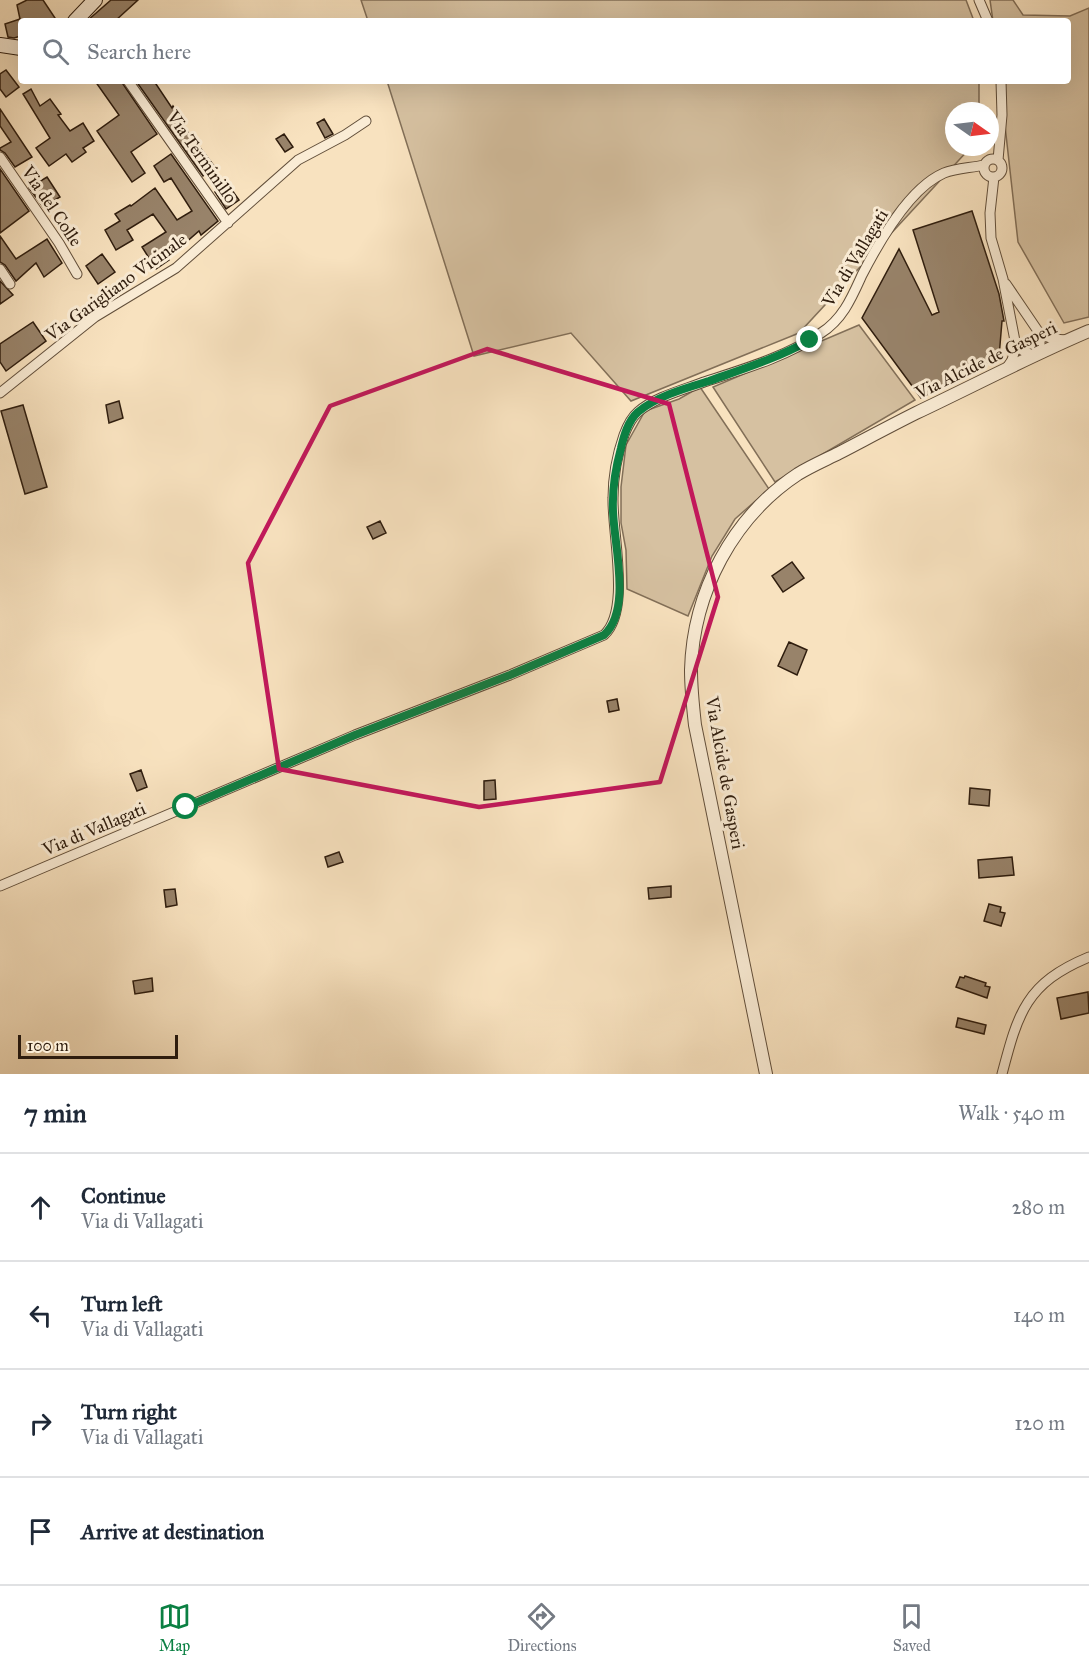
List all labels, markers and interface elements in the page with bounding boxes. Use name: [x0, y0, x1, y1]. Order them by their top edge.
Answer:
search box: [18, 18, 1071, 84]
icon: search: [39, 35, 72, 68]
text: Search here: [87, 38, 191, 65]
north arrow: [945, 102, 999, 156]
street label: Via Terminillo: [162, 106, 242, 207]
street label: Via del Colle: [16, 161, 87, 251]
street label: Via di Vallagati: [817, 205, 894, 312]
street label: Via Garigliano Vicinale: [40, 228, 192, 347]
street label: Via Alcide de Gasperi: [911, 316, 1060, 404]
route end: [796, 326, 822, 352]
street label: Via Alcide de Gasperi: [701, 694, 749, 851]
route start: [172, 793, 198, 819]
street label: Via di Vallagati: [38, 797, 149, 862]
scale bar: [18, 1032, 178, 1060]
text: 100 m: [27, 1036, 69, 1055]
text: 7 min: [24, 1097, 87, 1129]
text: Walk · 540 m: [958, 1101, 1065, 1125]
text: Continue: [81, 1182, 166, 1209]
icon: ahead: [24, 1191, 57, 1224]
text: 280 m: [1012, 1195, 1065, 1219]
text: Via di Vallagati: [81, 1209, 203, 1233]
text: Turn left: [81, 1290, 163, 1317]
icon: left: [24, 1299, 57, 1332]
text: 140 m: [1013, 1303, 1065, 1327]
text: Via di Vallagati: [81, 1317, 203, 1341]
text: Turn right: [81, 1398, 177, 1425]
icon: right: [24, 1407, 57, 1440]
text: 120 m: [1014, 1411, 1065, 1435]
text: Via di Vallagati: [81, 1425, 203, 1449]
icon: arrive: [24, 1515, 57, 1548]
text: Arrive at destination: [81, 1518, 264, 1545]
tab: Map: [158, 1600, 191, 1655]
tab: Directions: [507, 1600, 576, 1655]
tab: Saved: [893, 1600, 931, 1655]

